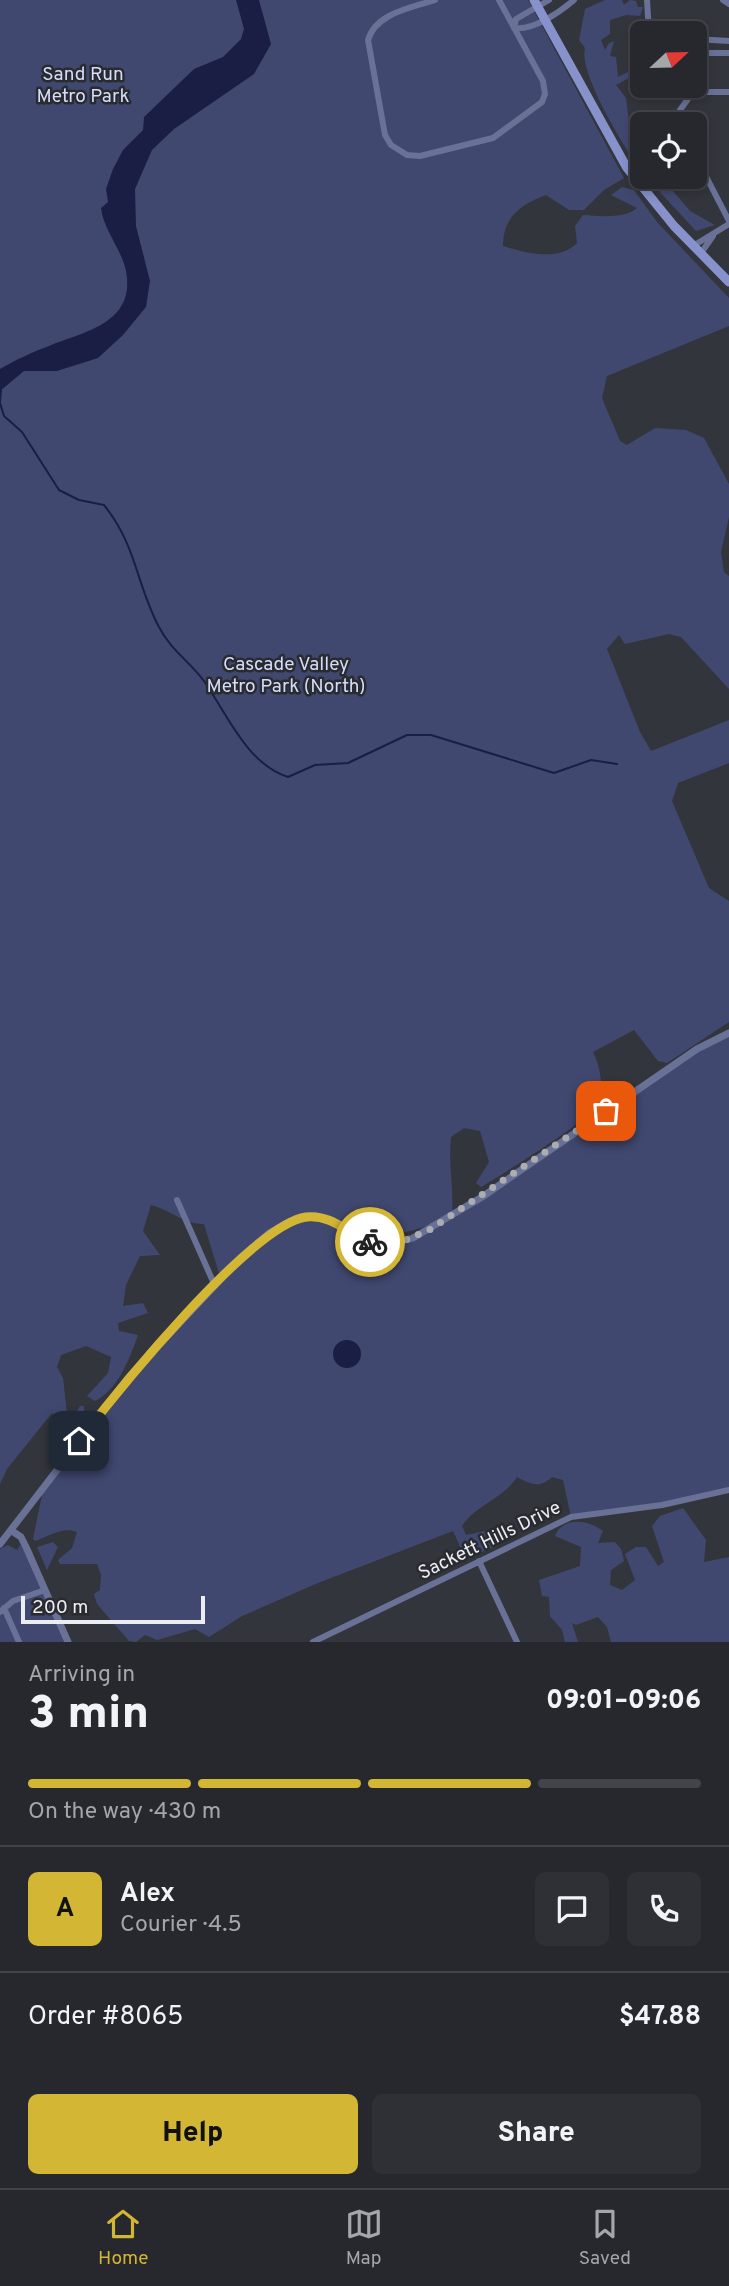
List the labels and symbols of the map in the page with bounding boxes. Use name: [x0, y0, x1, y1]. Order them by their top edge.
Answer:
north arrow: [630, 21, 707, 98]
park label: Sand Run Metro Park: [37, 63, 129, 109]
park label: Cascade Valley Metro Park (North): [206, 653, 366, 699]
pin: [576, 1081, 636, 1141]
courier: [335, 1207, 405, 1277]
pin: [49, 1411, 109, 1471]
street label: Sackett Hills Drive: [415, 1496, 565, 1586]
scale bar: [21, 1593, 205, 1625]

